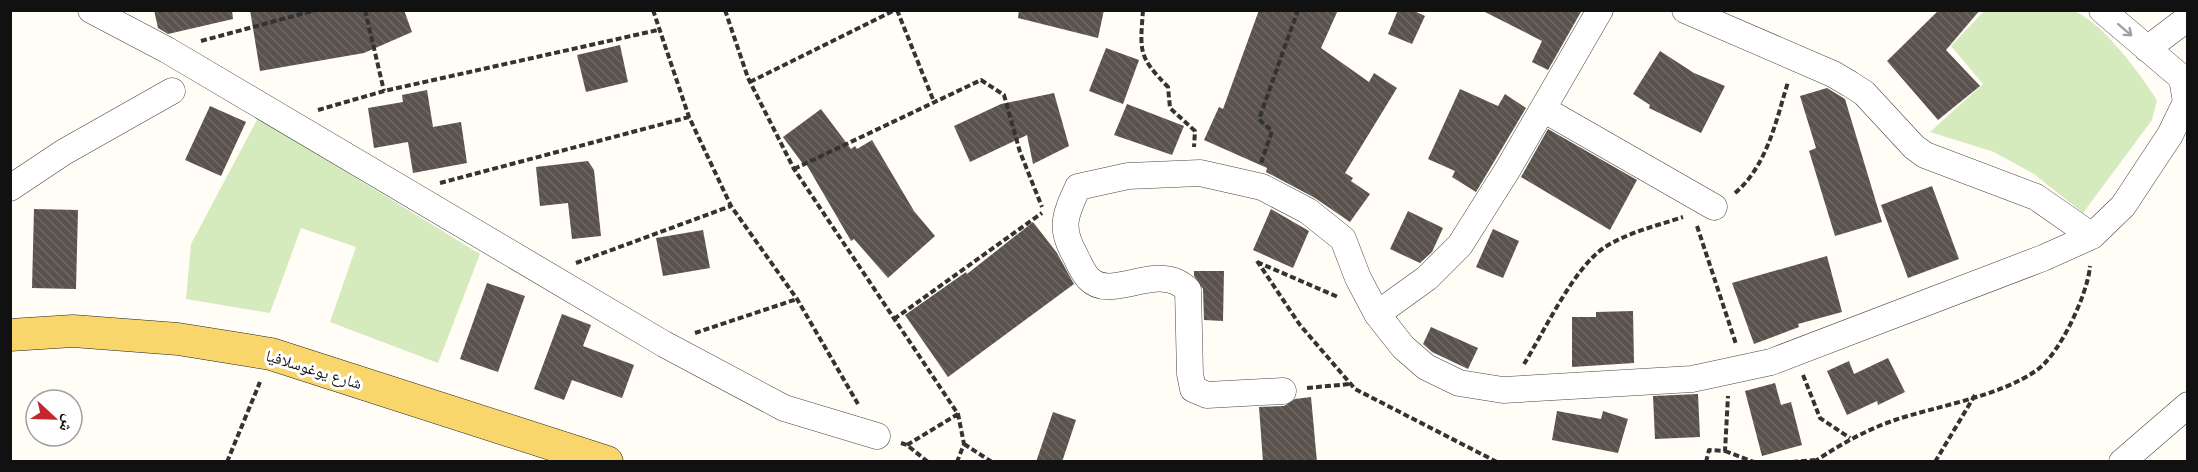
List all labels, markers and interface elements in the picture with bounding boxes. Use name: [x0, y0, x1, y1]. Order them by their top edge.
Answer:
one-way arrow: [2117, 23, 2132, 37]
street label: شارع يوغوسلافيا: [263, 345, 365, 394]
north arrow: [24, 388, 84, 448]
text: ش: [55, 412, 80, 435]

